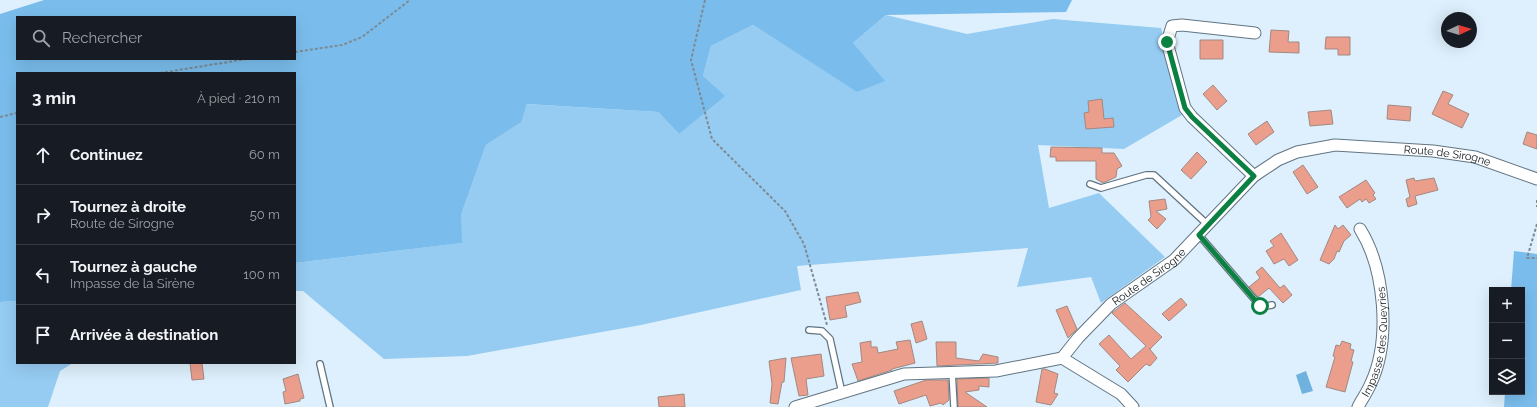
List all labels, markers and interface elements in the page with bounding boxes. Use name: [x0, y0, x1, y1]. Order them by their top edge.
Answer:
north arrow: [1441, 12, 1477, 48]
search box: [16, 16, 296, 60]
icon: search: [30, 27, 52, 49]
text: Rechercher: [62, 29, 142, 47]
route end: [1158, 33, 1176, 51]
text: 3 min: [32, 88, 76, 108]
text: À pied · 210 m: [197, 91, 280, 106]
street label: Route de Sirogne: [1403, 143, 1493, 169]
icon: ahead: [32, 144, 54, 166]
text: Continuez: [70, 146, 143, 164]
text: 60 m: [249, 147, 280, 162]
text: Tournez à droite: [70, 198, 186, 216]
icon: right: [32, 204, 54, 226]
text: 50 m: [250, 207, 280, 222]
text: Route de Sirogne: [70, 216, 174, 231]
street label: Route de Sirogne: [1110, 245, 1189, 308]
text: Tournez à gauche: [70, 258, 197, 276]
icon: left: [32, 264, 54, 286]
text: 100 m: [243, 267, 280, 282]
text: Impasse de la Sirène: [70, 276, 195, 291]
street label: Impasse des Queyries: [1359, 286, 1390, 399]
map controls: [1489, 287, 1525, 395]
button: +: [1489, 287, 1525, 323]
route start: [1251, 297, 1269, 315]
button: −: [1489, 323, 1525, 359]
icon: arrive: [32, 324, 54, 346]
text: Arrivée à destination: [70, 326, 218, 344]
button: layers: [1489, 359, 1525, 395]

